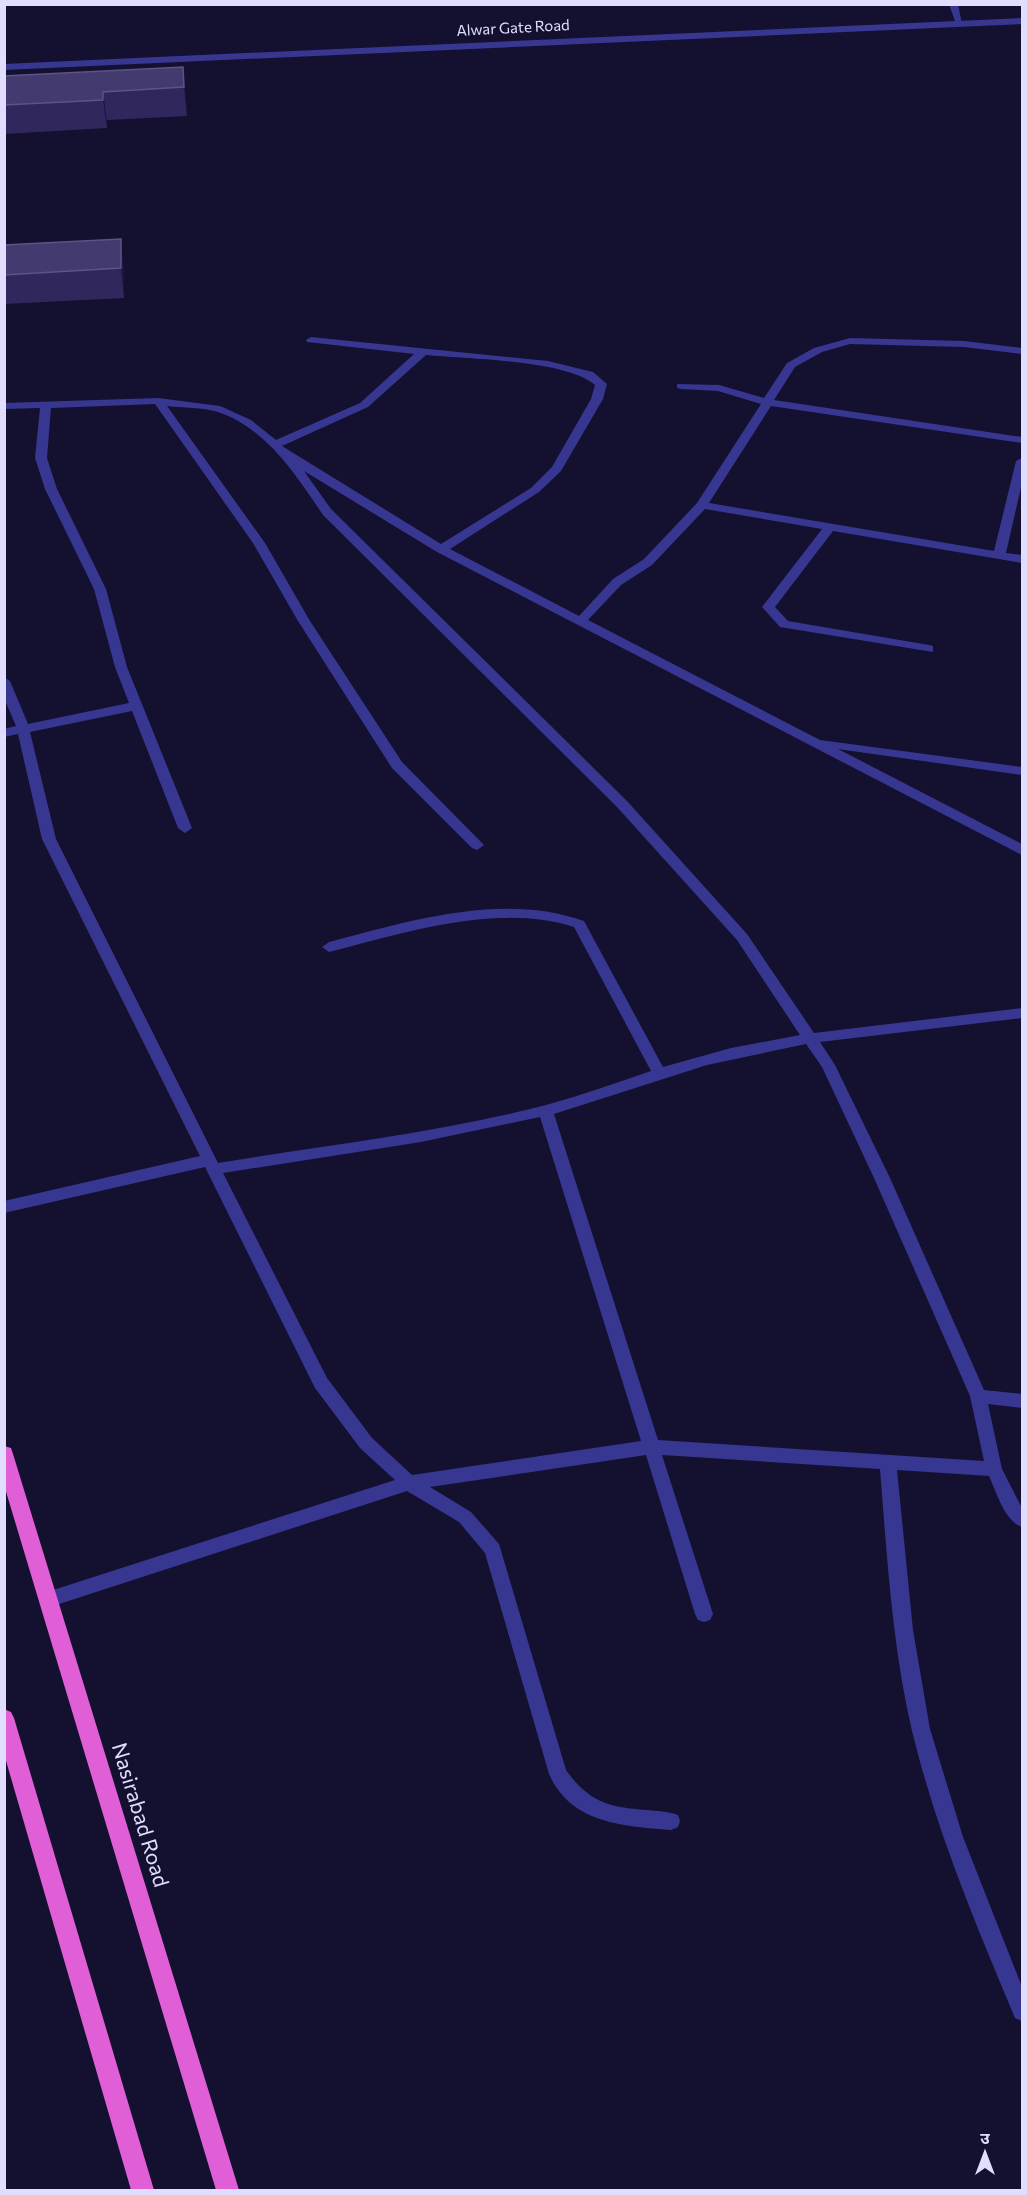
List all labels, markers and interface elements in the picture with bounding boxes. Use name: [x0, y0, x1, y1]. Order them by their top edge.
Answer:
street label: Alwar Gate Road: [456, 15, 570, 39]
street label: Nasirabad Road: [108, 1739, 175, 1890]
north arrow: [955, 2123, 1015, 2183]
text: उ: [980, 2128, 990, 2147]

